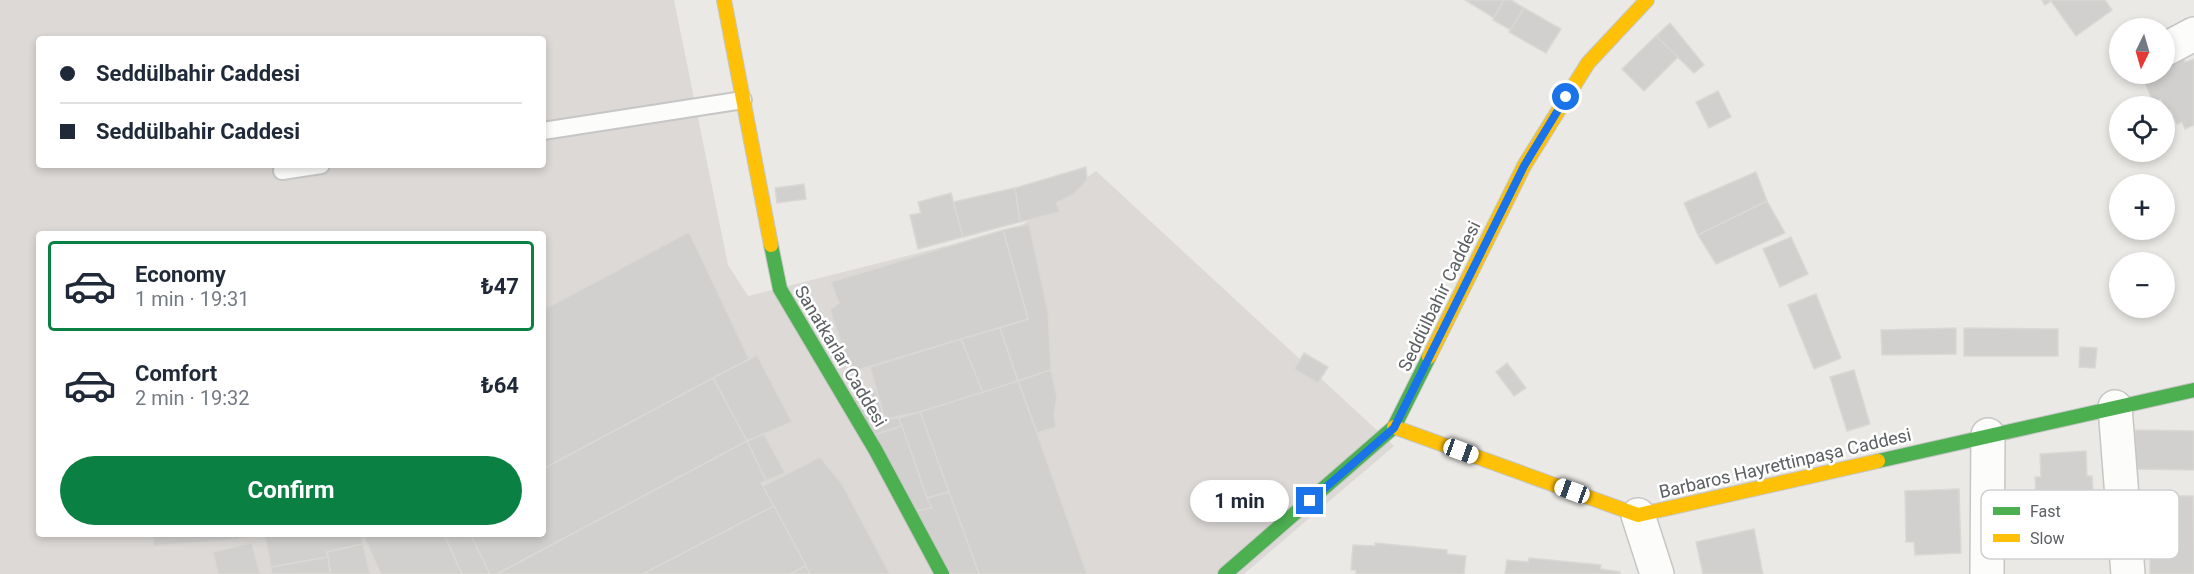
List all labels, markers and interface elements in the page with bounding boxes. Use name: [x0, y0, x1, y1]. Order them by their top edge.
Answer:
north arrow: [2109, 18, 2175, 84]
map controls: [2109, 18, 2175, 318]
text: Seddülbahir Caddesi: [96, 61, 300, 86]
route start: [1552, 83, 1579, 110]
button: locate: [2109, 96, 2175, 162]
text: Seddülbahir Caddesi: [96, 119, 300, 144]
button: +: [2109, 174, 2175, 240]
street label: Seddülbahir Caddesi: [1393, 217, 1485, 375]
button: −: [2109, 252, 2175, 318]
icon: car: [63, 259, 117, 313]
text: Economy: [135, 262, 226, 287]
text: ₺47: [481, 274, 519, 299]
street label: Sanatkarlar Caddesi: [791, 282, 891, 430]
text: 1 min · 19:31: [135, 287, 250, 311]
icon: car: [63, 358, 117, 412]
text: Comfort: [135, 361, 217, 386]
text: ₺64: [481, 373, 519, 398]
text: 2 min · 19:32: [135, 386, 250, 410]
street label: Barbaros Hayrettinpaşa Caddesi: [1657, 424, 1913, 502]
car: [1441, 436, 1481, 466]
button: Confirm: [60, 456, 522, 525]
car: [1552, 476, 1592, 506]
callout: 1 min: [1190, 480, 1289, 522]
route end: [1296, 487, 1323, 514]
text: 1 min: [1214, 489, 1265, 513]
legend: [1981, 490, 2179, 559]
text: Fast: [2030, 502, 2061, 521]
text: Slow: [2030, 529, 2065, 548]

